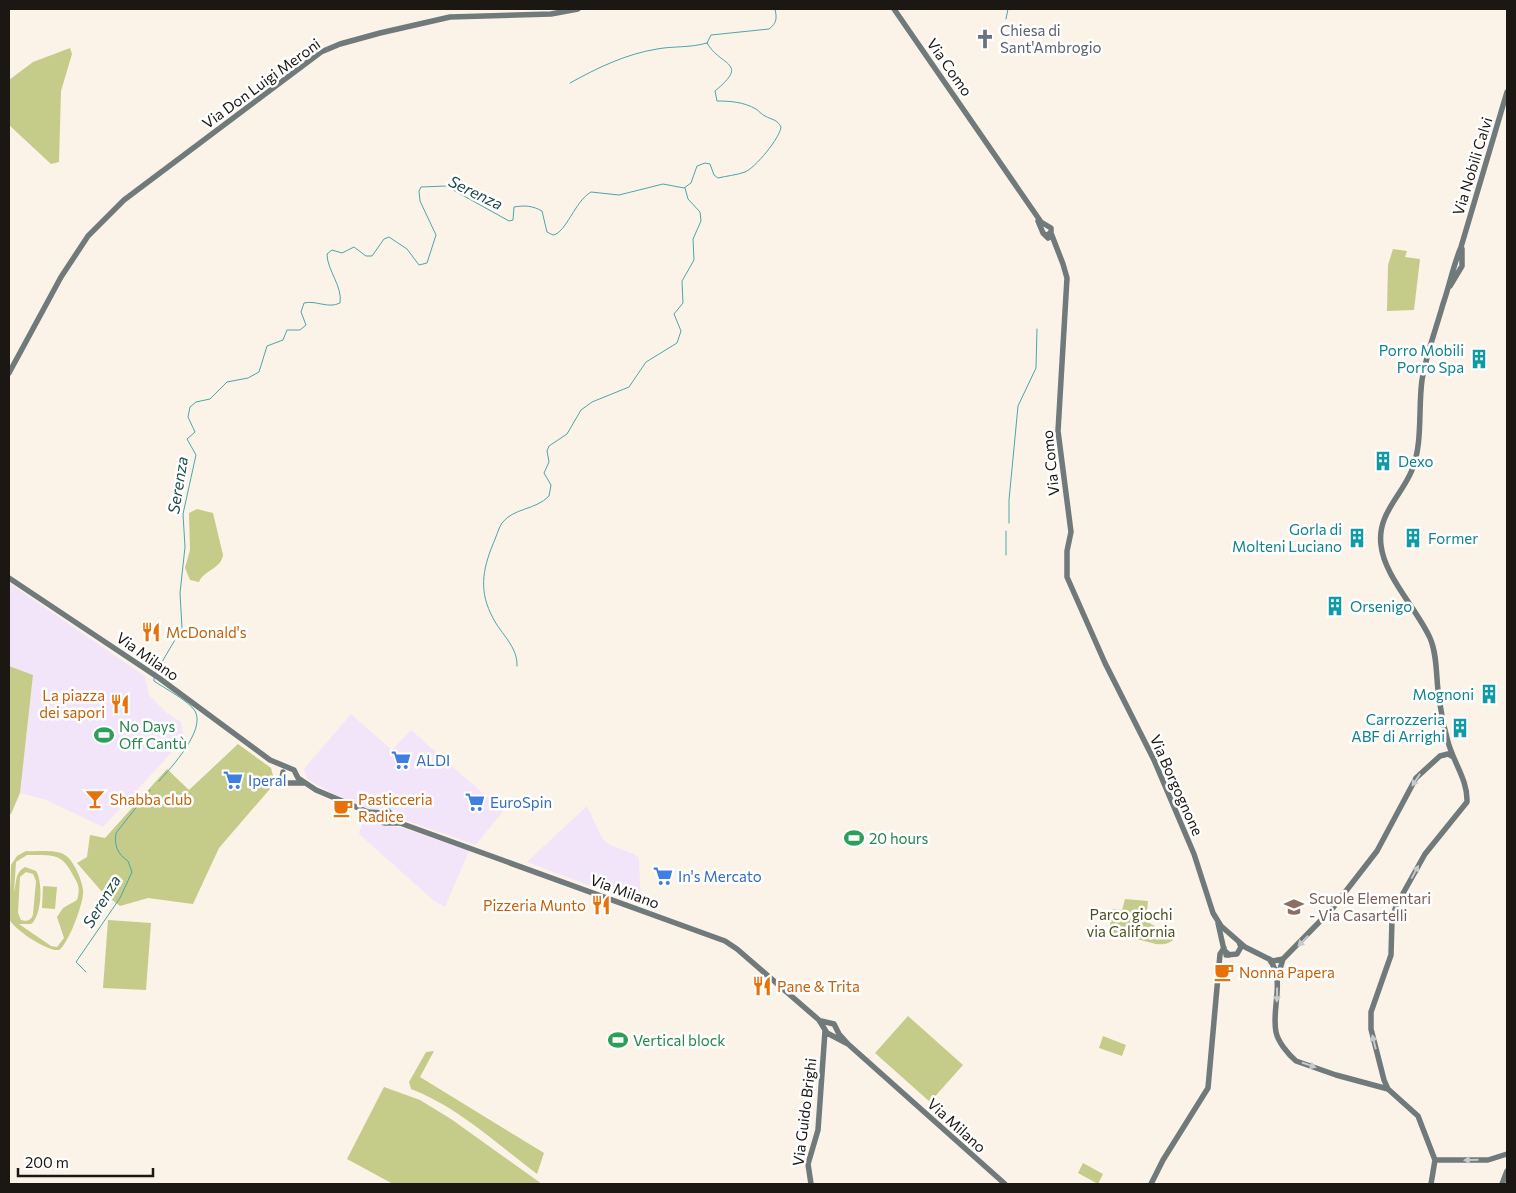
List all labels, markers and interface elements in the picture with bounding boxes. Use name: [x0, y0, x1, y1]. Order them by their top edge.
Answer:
place label: Chiesa di Sant'Ambrogio: [1000, 21, 1102, 56]
church icon: Chiesa di Sant'Ambrogio: [974, 28, 996, 50]
street label: Via Don Luigi Meroni: [199, 34, 323, 132]
street label: Via Como: [924, 35, 976, 99]
street label: Via Nobili Calvi: [1448, 115, 1496, 217]
water label: Serenza: [446, 171, 506, 213]
place label: Porro Mobili Porro Spa: [1379, 341, 1464, 376]
building icon: Porro Mobili Porro Spa: [1468, 348, 1490, 370]
street label: Via Como: [1038, 429, 1062, 497]
building icon: Dexo: [1372, 450, 1394, 472]
place label: Dexo: [1398, 452, 1434, 470]
water label: Serenza: [163, 455, 191, 515]
place label: Gorla di Molteni Luciano: [1232, 520, 1342, 555]
building icon: Gorla di Molteni Luciano: [1346, 527, 1368, 549]
building icon: Former: [1402, 527, 1424, 549]
place label: Former: [1428, 529, 1478, 547]
building icon: Orsenigo: [1324, 595, 1346, 617]
place label: Orsenigo: [1350, 597, 1412, 615]
restaurant icon: McDonald's: [140, 621, 162, 643]
place label: McDonald's: [166, 623, 247, 641]
street label: Via Milano: [113, 628, 183, 684]
building icon: Mognoni: [1478, 683, 1500, 705]
place label: Mognoni: [1413, 685, 1474, 703]
place label: La piazza dei sapori: [39, 686, 105, 721]
restaurant icon: La piazza dei sapori: [109, 693, 131, 715]
place label: Carrozzeria ABF di Arrighi: [1351, 710, 1445, 745]
place label: No Days Off Cantù: [119, 717, 187, 752]
building icon: Carrozzeria ABF di Arrighi: [1449, 717, 1471, 739]
sports icon: No Days Off Cantù: [93, 724, 115, 746]
street label: Via Borgognone: [1147, 732, 1207, 838]
supermarket icon: ALDI: [390, 749, 412, 771]
place label: ALDI: [416, 751, 450, 769]
supermarket icon: Iperal: [222, 769, 244, 791]
place label: Iperal: [248, 771, 286, 789]
one-way arrow: [1411, 773, 1421, 787]
bar icon: Shabba club: [84, 788, 106, 810]
place label: Shabba club: [110, 790, 192, 808]
place label: Pasticceria Radice: [358, 790, 433, 825]
supermarket icon: EuroSpin: [464, 791, 486, 813]
place label: EuroSpin: [490, 793, 552, 811]
cafe icon: Pasticceria Radice: [332, 797, 354, 819]
sports icon: 20 hours: [843, 827, 865, 849]
place label: 20 hours: [869, 829, 929, 847]
supermarket icon: In's Mercato: [652, 865, 674, 887]
one-way arrow: [1411, 865, 1419, 879]
place label: In's Mercato: [678, 867, 762, 885]
street label: Via Milano: [588, 870, 662, 912]
water label: Serenza: [78, 871, 124, 931]
place label: Scuole Elementari - Via Casartelli: [1309, 889, 1431, 924]
restaurant icon: Pizzeria Munto: [590, 894, 612, 916]
place label: Pizzeria Munto: [483, 896, 586, 914]
school or university icon: Scuole Elementari - Via Casartelli: [1283, 896, 1305, 918]
park label: Parco giochi via California: [1087, 905, 1175, 940]
one-way arrow: [1297, 934, 1309, 946]
cafe icon: Nonna Papera: [1213, 961, 1235, 983]
place label: Nonna Papera: [1239, 963, 1335, 981]
restaurant icon: Pane & Trita: [751, 975, 773, 997]
place label: Pane & Trita: [777, 977, 860, 995]
one-way arrow: [1272, 987, 1280, 1003]
sports icon: Vertical block: [607, 1029, 629, 1051]
place label: Vertical block: [633, 1031, 725, 1049]
one-way arrow: [1370, 1035, 1378, 1050]
street label: Via Guido Brighi: [788, 1057, 820, 1167]
one-way arrow: [1301, 1062, 1316, 1069]
street label: Via Milano: [924, 1094, 990, 1156]
scale bar: [18, 1146, 152, 1178]
text: 200 m: [25, 1153, 69, 1171]
one-way arrow: [1463, 1157, 1479, 1165]

